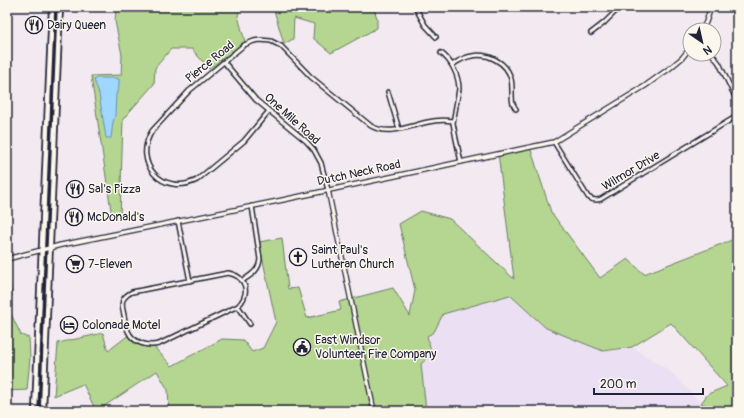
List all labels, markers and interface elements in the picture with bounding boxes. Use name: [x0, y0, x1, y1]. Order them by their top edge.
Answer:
restaurant icon: Dairy Queen: [24, 15, 44, 35]
place label: Dairy Queen: [47, 18, 106, 33]
north arrow: [682, 22, 722, 62]
street label: Pierce Road: [183, 38, 238, 86]
text: N: [700, 42, 714, 58]
street label: One Mile Road: [261, 90, 323, 148]
street label: Wilmor Drive: [599, 148, 663, 194]
street label: Dutch Neck Road: [316, 157, 402, 189]
restaurant icon: Sal's Pizza: [65, 179, 85, 199]
place label: Sal's Pizza: [88, 182, 141, 197]
restaurant icon: McDonald's: [64, 207, 84, 227]
place label: McDonald's: [87, 210, 145, 225]
place label: Saint Paul's Lutheran Church: [311, 243, 395, 272]
church icon: Saint Paul's Lutheran Church: [288, 247, 308, 267]
supermarket icon: 7-Eleven: [65, 254, 85, 274]
place label: 7-Eleven: [88, 257, 133, 272]
hotel icon: Colonade Motel: [59, 315, 79, 335]
place label: Colonade Motel: [82, 318, 161, 333]
place label: East Windsor Volunteer Fire Company: [315, 333, 436, 362]
public building icon: East Windsor Volunteer Fire Company: [292, 337, 312, 357]
scale bar: [594, 370, 703, 396]
text: 200 m: [600, 377, 637, 392]

